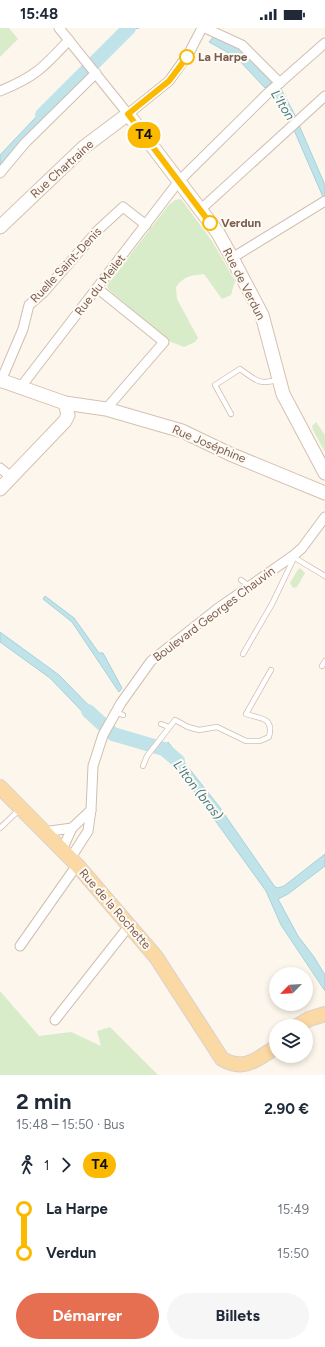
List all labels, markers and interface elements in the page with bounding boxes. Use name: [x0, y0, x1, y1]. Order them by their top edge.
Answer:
text: 15:48: [20, 5, 58, 23]
marker: La Harpe: [179, 49, 195, 65]
place label: La Harpe: [198, 50, 248, 64]
water label: L'Iton: [268, 87, 298, 123]
line badge: T4: [126, 122, 162, 148]
text: T4: [135, 126, 153, 143]
street label: Rue Chartraine: [28, 137, 97, 201]
marker: Verdun: [202, 215, 218, 231]
place label: Verdun: [221, 216, 261, 230]
street label: Ruelle Saint-Denis: [27, 224, 105, 306]
street label: Rue de Verdun: [220, 246, 268, 323]
street label: Rue du Meilet: [72, 251, 128, 318]
street label: Rue Joséphine: [170, 422, 248, 466]
street label: Boulevard Georges Chauvin: [150, 563, 278, 664]
water label: L'Iton (bras): [170, 757, 226, 823]
street label: Rue de la Rochette: [76, 866, 154, 952]
north arrow: [269, 967, 313, 1011]
map controls: [269, 967, 313, 1063]
button: layers: [269, 1019, 313, 1063]
text: 2 min: [16, 1088, 71, 1115]
text: 2.90 €: [264, 1100, 309, 1118]
text: 15:48 – 15:50 · Bus: [16, 1117, 125, 1132]
icon: walk: [16, 1154, 38, 1176]
icon: forward: [55, 1154, 77, 1176]
text: T4: [91, 1156, 108, 1173]
text: 1: [44, 1158, 49, 1173]
text: La Harpe: [46, 1200, 108, 1218]
text: 15:49: [277, 1202, 309, 1217]
text: Verdun: [46, 1244, 96, 1262]
text: 15:50: [277, 1246, 309, 1261]
button: Démarrer: [16, 1293, 159, 1339]
button: Billets: [167, 1293, 309, 1339]

